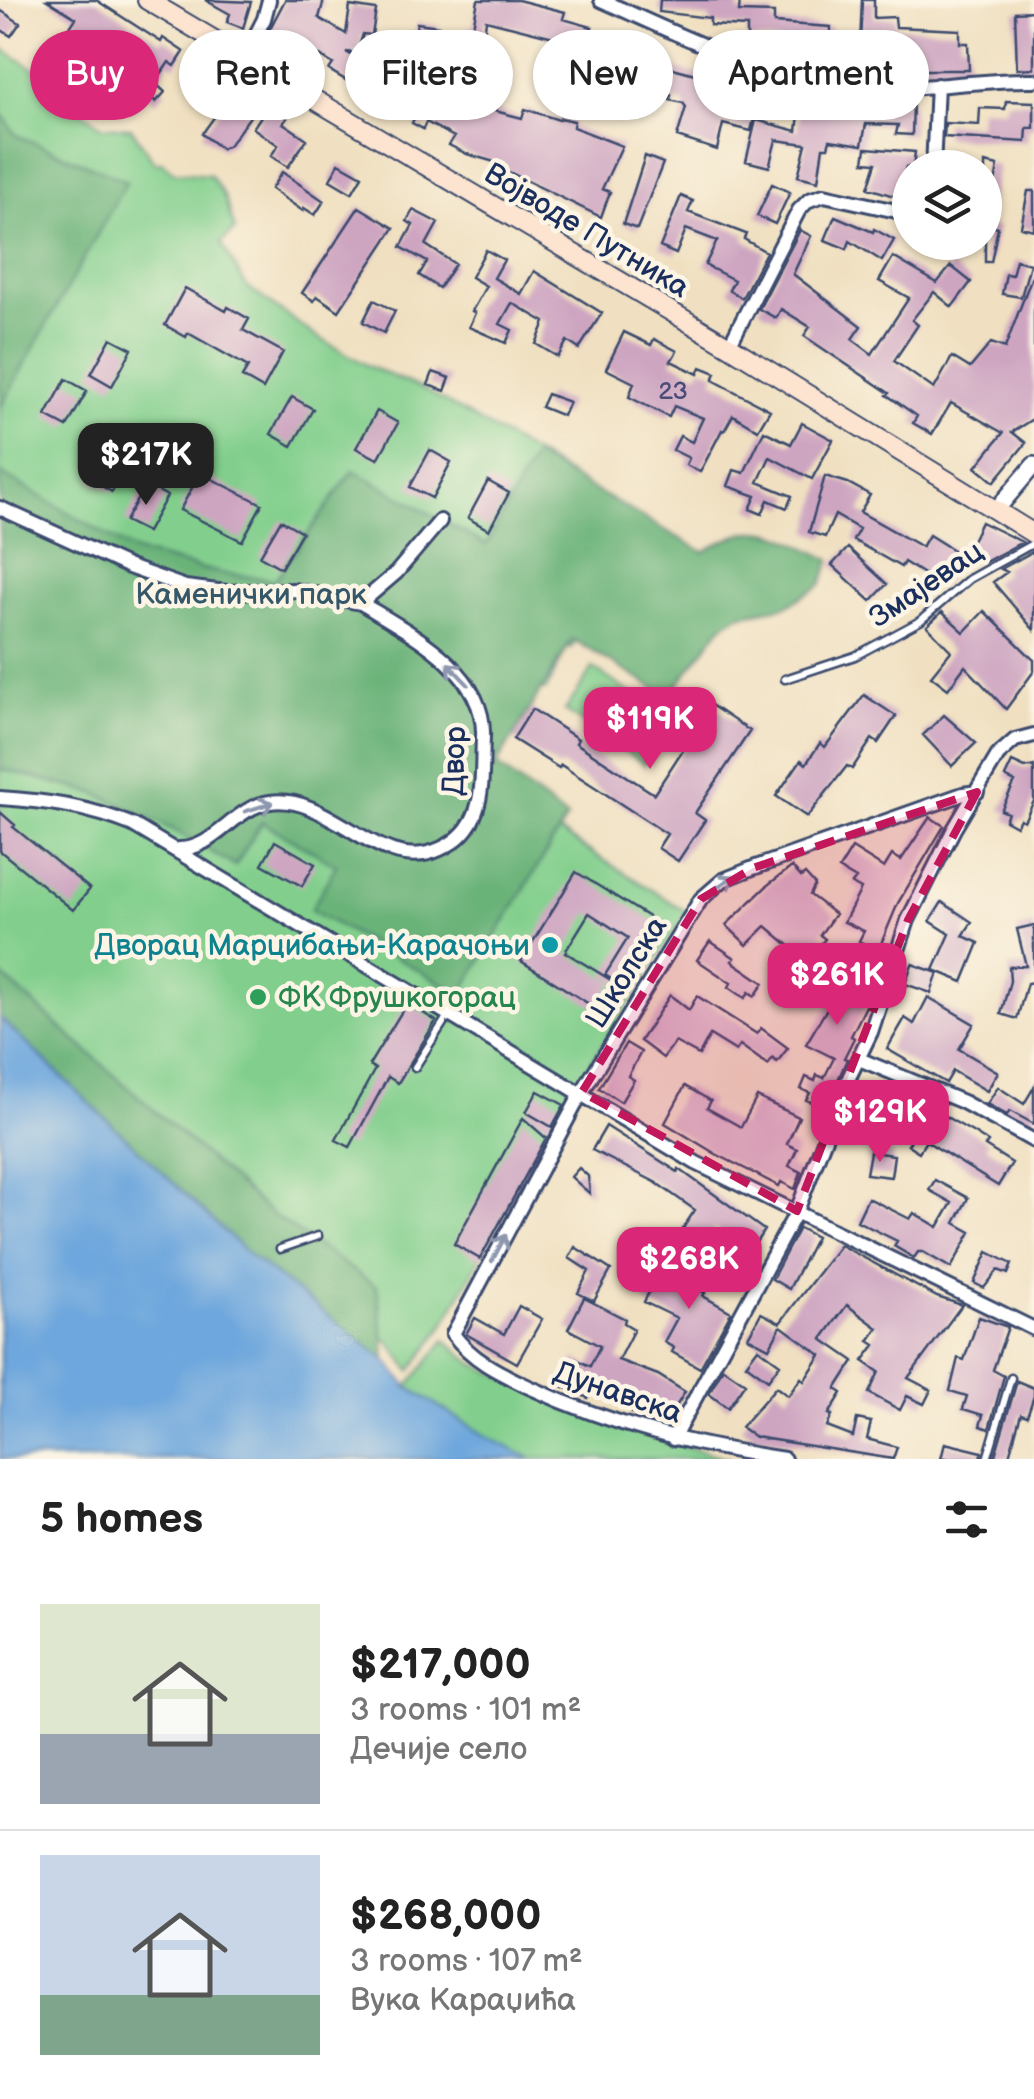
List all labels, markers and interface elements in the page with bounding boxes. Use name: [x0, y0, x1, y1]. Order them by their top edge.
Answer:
chip: Buy: [30, 30, 159, 120]
chip: Rent: [179, 30, 325, 120]
chip: Filters: [345, 30, 513, 120]
chip: New: [533, 30, 673, 120]
chip: Apartment: [693, 30, 929, 120]
map controls: [892, 150, 1002, 260]
button: layers: [892, 150, 1002, 260]
street label: Војводе Путника: [478, 156, 696, 306]
house number: 23: [658, 376, 688, 407]
pin: $217K: [76, 423, 216, 508]
text: $217K: [100, 436, 192, 475]
street label: Змајевац: [863, 534, 990, 636]
park label: Каменички парк: [135, 577, 367, 613]
one-way arrow: [446, 663, 470, 687]
pin: $119K: [580, 687, 720, 772]
text: $119K: [606, 700, 694, 739]
street label: Двор: [436, 726, 474, 796]
one-way arrow: [243, 797, 275, 815]
one-way arrow: [708, 873, 736, 894]
street label: Школска: [579, 910, 675, 1035]
place label: Дворац Марцибањи-Карачоњи: [94, 928, 530, 964]
marker: Дворац Марцибањи-Карачоњи: [539, 934, 561, 956]
pin: $261K: [767, 943, 907, 1028]
text: $261K: [790, 956, 884, 995]
place label: ФК Фрушкогорац: [278, 980, 516, 1016]
marker: ФК Фрушкогорац: [247, 986, 269, 1008]
pin: $129K: [810, 1080, 950, 1165]
text: $129K: [833, 1093, 927, 1132]
pin: $268K: [619, 1227, 759, 1312]
one-way arrow: [490, 1234, 509, 1264]
text: $268K: [639, 1240, 739, 1279]
street label: Дунавска: [549, 1354, 687, 1432]
icon: filters: [939, 1492, 994, 1547]
text: 5 homes: [40, 1494, 203, 1545]
text: $217,000: [350, 1640, 531, 1691]
icon: home: [120, 1644, 240, 1764]
text: 3 rooms · 101 m²: [350, 1691, 581, 1730]
text: Дечије село: [350, 1730, 527, 1769]
text: $268,000: [350, 1891, 541, 1942]
icon: home: [120, 1895, 240, 2015]
text: 3 rooms · 107 m²: [350, 1942, 583, 1981]
text: Вука Караџића: [350, 1981, 576, 2020]

